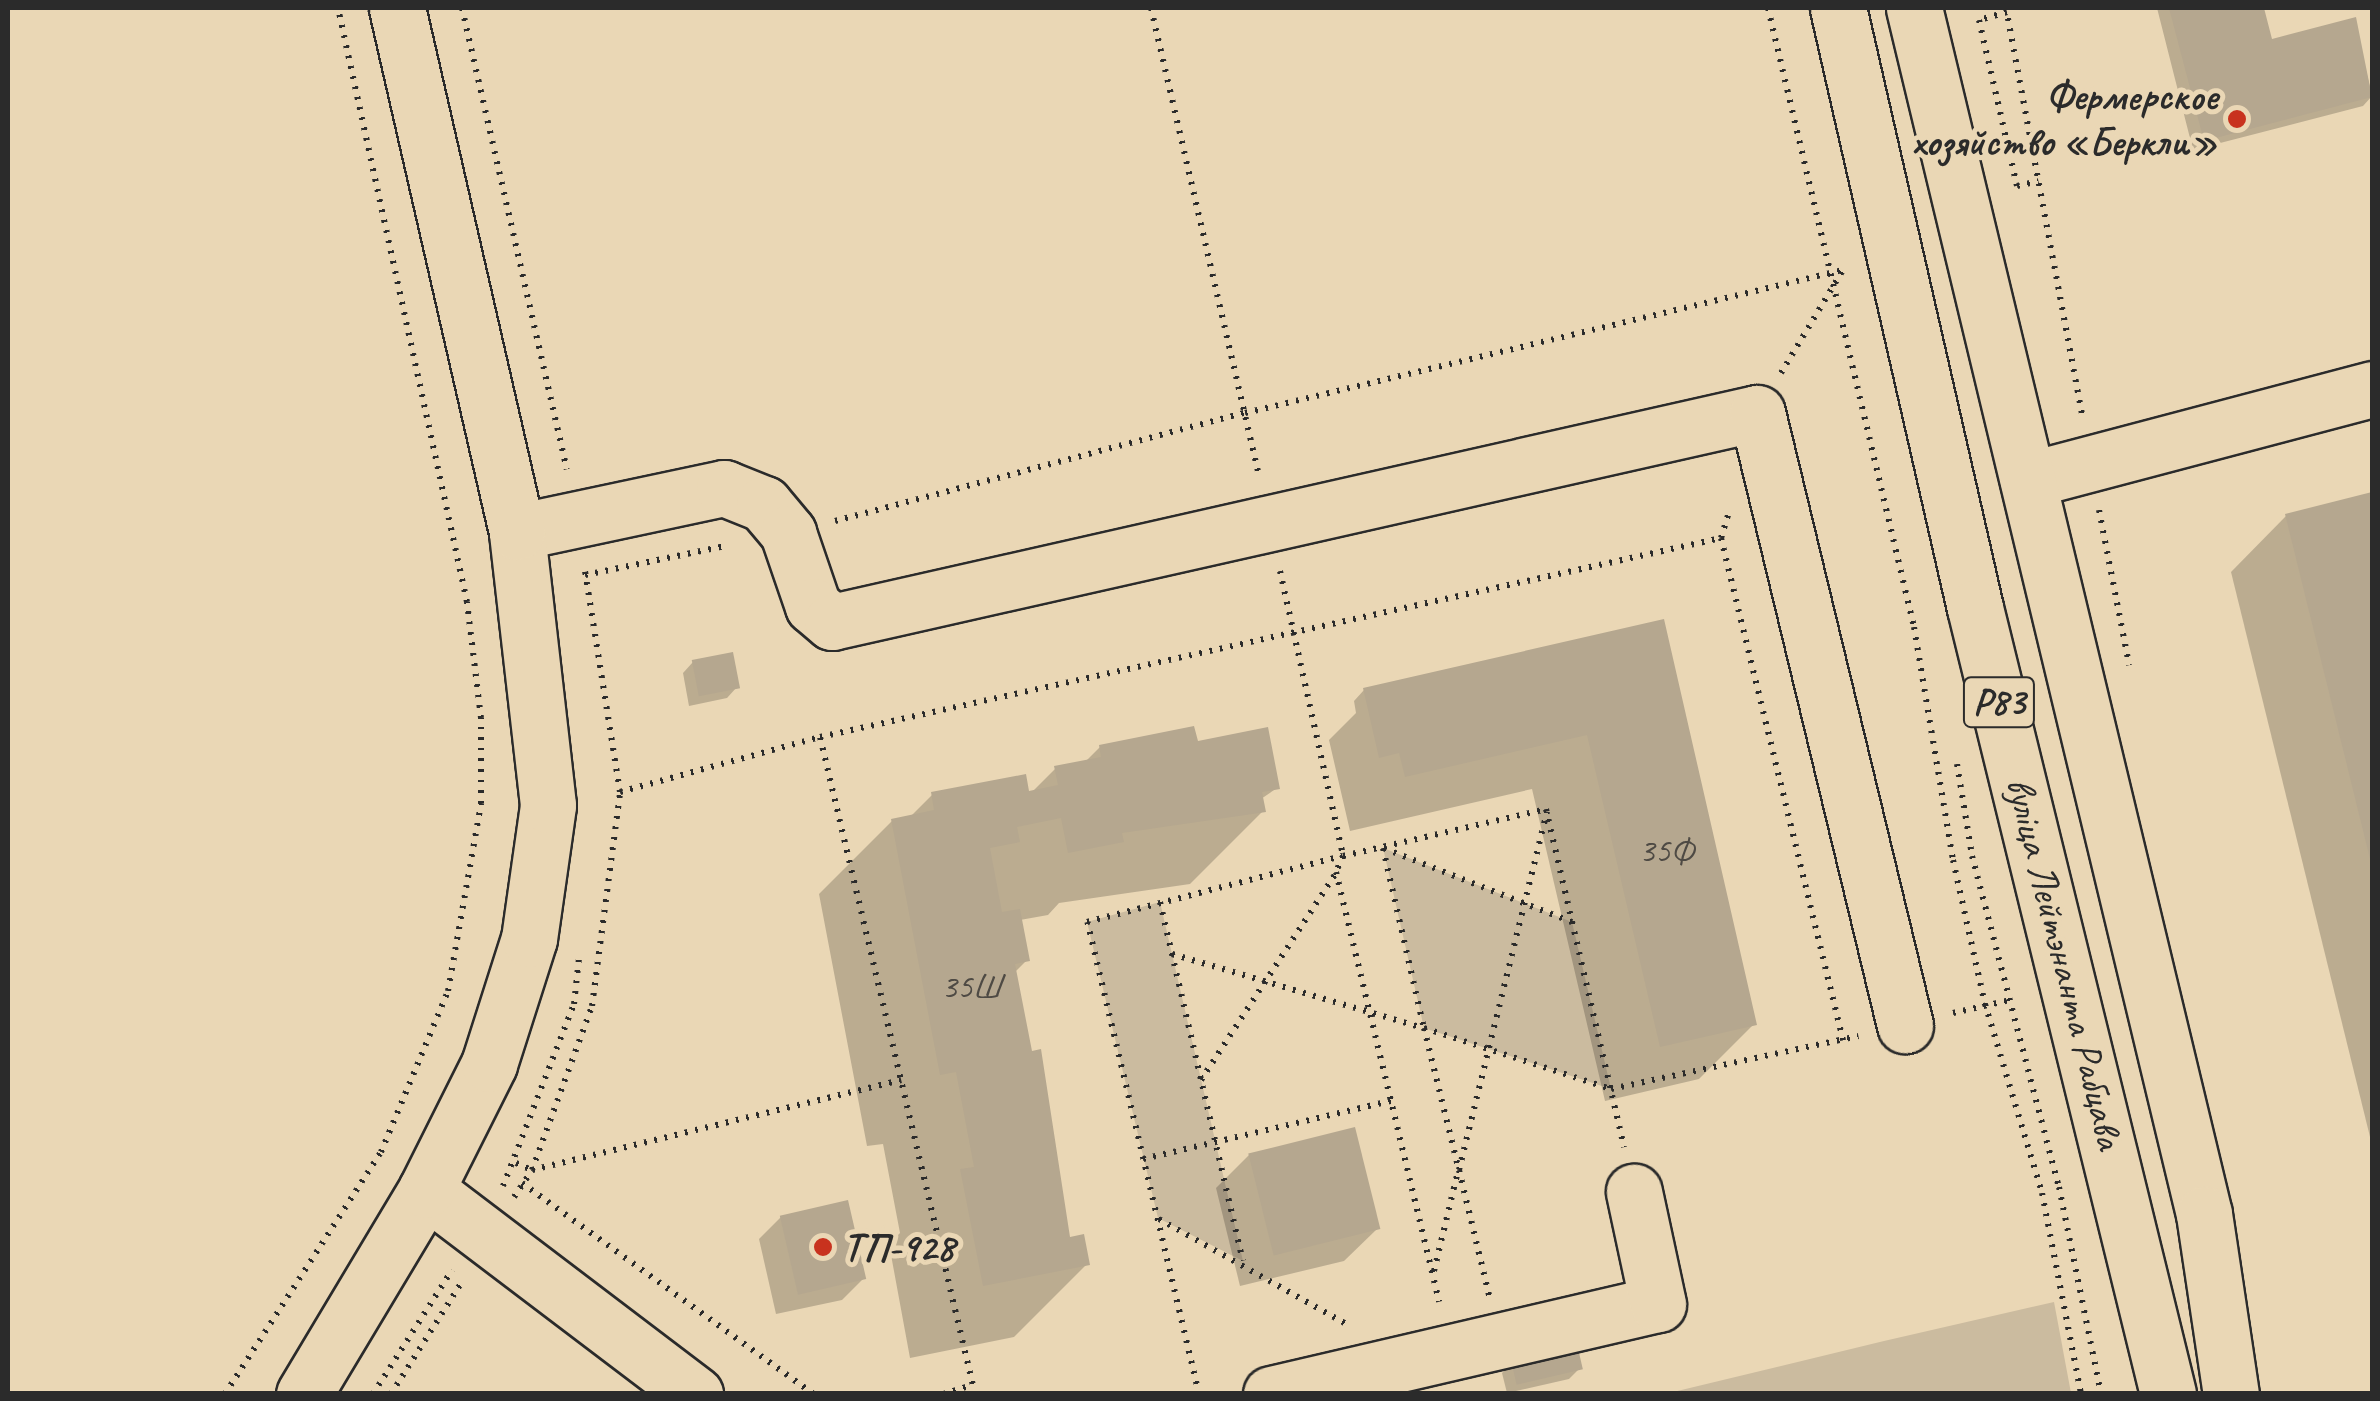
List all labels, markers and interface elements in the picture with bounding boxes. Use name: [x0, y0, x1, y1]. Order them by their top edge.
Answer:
place label: Фермерское хозяйство «Беркли»: [1912, 72, 2217, 166]
marker: Фермерское хозяйство «Беркли»: [2226, 108, 2248, 130]
road number: Р83: [1962, 669, 2036, 735]
street label: вуліца Лейтэнанта Рабцава: [1996, 773, 2134, 1153]
house number: 35Ф: [1639, 830, 1693, 872]
house number: 35Ш: [941, 966, 1001, 1008]
place label: ТП-928: [843, 1223, 954, 1271]
marker: ТП-928: [812, 1236, 834, 1258]

